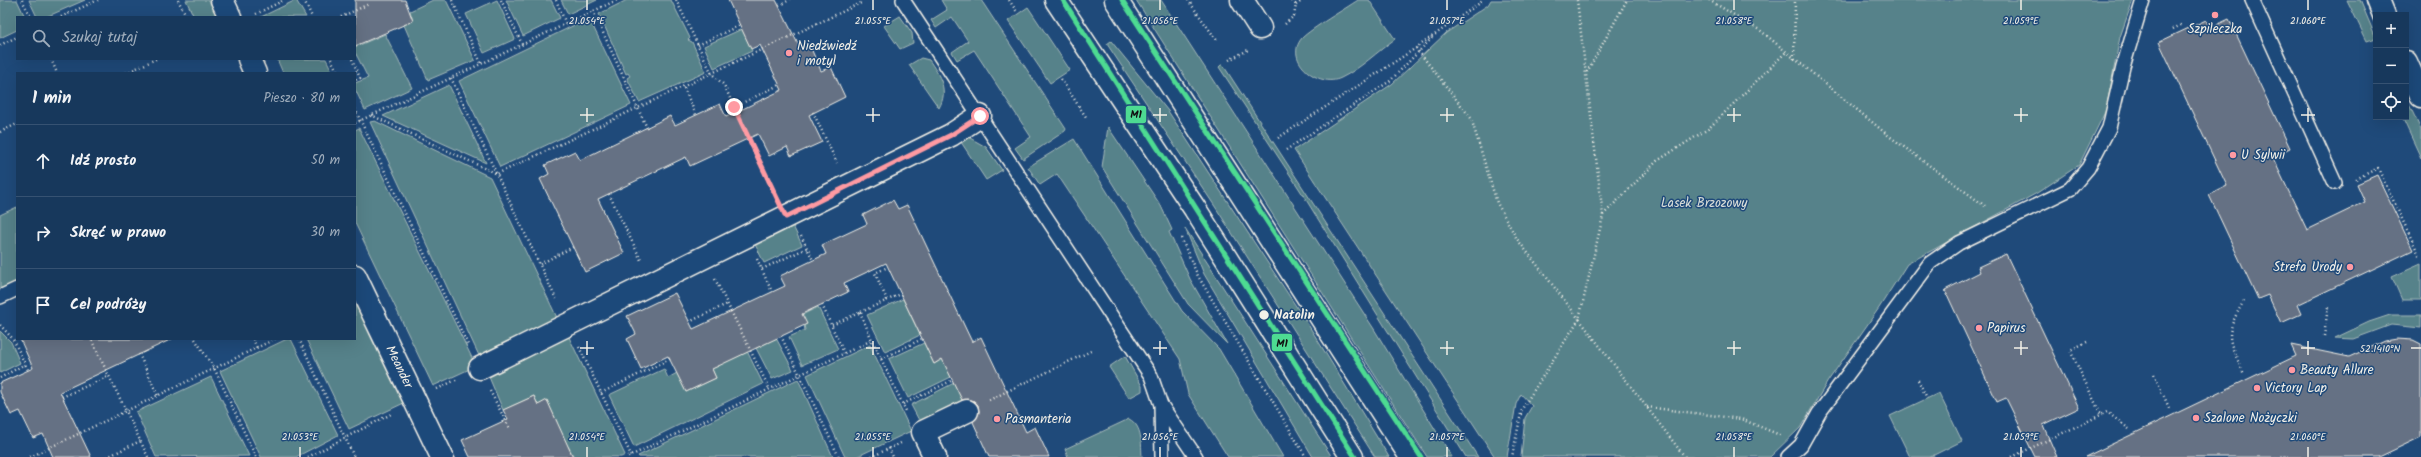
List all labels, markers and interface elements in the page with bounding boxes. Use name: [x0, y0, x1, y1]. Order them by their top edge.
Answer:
marker: Szpileczka: [2210, 10, 2220, 20]
map controls: [2373, 12, 2409, 120]
button: +: [2373, 12, 2409, 48]
text: 21.054°E: [569, 13, 606, 29]
text: 21.055°E: [855, 13, 892, 29]
text: 21.056°E: [1142, 13, 1179, 29]
text: 21.057°E: [1429, 13, 1466, 29]
text: 21.058°E: [1716, 13, 1754, 29]
text: 21.059°E: [2003, 13, 2040, 29]
text: 21.060°E: [2290, 13, 2327, 29]
search box: [16, 16, 356, 60]
place label: Szpileczka: [2188, 19, 2242, 40]
text: Szukaj tutaj: [62, 26, 137, 50]
icon: search: [30, 27, 52, 49]
place label: Niedźwiedź i motyl: [797, 36, 857, 72]
marker: Niedźwiedź i motyl: [784, 48, 794, 58]
button: −: [2373, 48, 2409, 84]
button: locate: [2373, 84, 2409, 120]
text: 1 min: [32, 85, 71, 112]
text: Pieszo · 80 m: [263, 88, 340, 109]
route end: [725, 98, 743, 116]
line badge: M1: [1125, 105, 1147, 124]
text: M1: [1130, 106, 1142, 124]
route start: [971, 107, 989, 125]
place label: U Sylwii: [2241, 145, 2286, 166]
text: Idź prosto: [70, 149, 136, 173]
icon: ahead: [32, 150, 54, 172]
text: 50 m: [311, 150, 340, 171]
marker: U Sylwii: [2228, 150, 2238, 160]
park label: Lasek Brzozowy: [1661, 193, 1748, 214]
text: Skręć w prawo: [70, 221, 166, 245]
icon: right: [32, 222, 54, 244]
text: 30 m: [311, 222, 340, 243]
place label: Strefa Urody: [2273, 257, 2343, 278]
marker: Strefa Urody: [2345, 262, 2355, 272]
text: Cel podróży: [70, 293, 146, 317]
icon: arrive: [32, 294, 54, 316]
place label: Natolin: [1274, 305, 1315, 326]
marker: Natolin: [1257, 308, 1271, 322]
place label: Papirus: [1987, 318, 2026, 339]
marker: Papirus: [1974, 323, 1984, 333]
line badge: M1: [1271, 333, 1293, 352]
text: M1: [1276, 335, 1288, 353]
text: 52.1410°N: [2360, 341, 2400, 357]
street label: Meander: [380, 342, 419, 393]
place label: Beauty Allure: [2300, 360, 2374, 381]
marker: Beauty Allure: [2287, 365, 2297, 375]
place label: Victory Lap: [2265, 378, 2328, 399]
marker: Victory Lap: [2252, 383, 2262, 393]
place label: Szalone Nożyczki: [2204, 408, 2298, 429]
place label: Pasmanteria: [1005, 409, 1071, 430]
marker: Szalone Nożyczki: [2191, 413, 2201, 423]
marker: Pasmanteria: [992, 414, 1002, 424]
text: 21.053°E: [282, 429, 319, 445]
text: 21.054°E: [569, 429, 606, 445]
text: 21.055°E: [855, 429, 892, 445]
text: 21.056°E: [1142, 429, 1179, 445]
text: 21.057°E: [1429, 429, 1466, 445]
text: 21.058°E: [1716, 429, 1754, 445]
text: 21.059°E: [2003, 429, 2040, 445]
text: 21.060°E: [2290, 429, 2327, 445]

